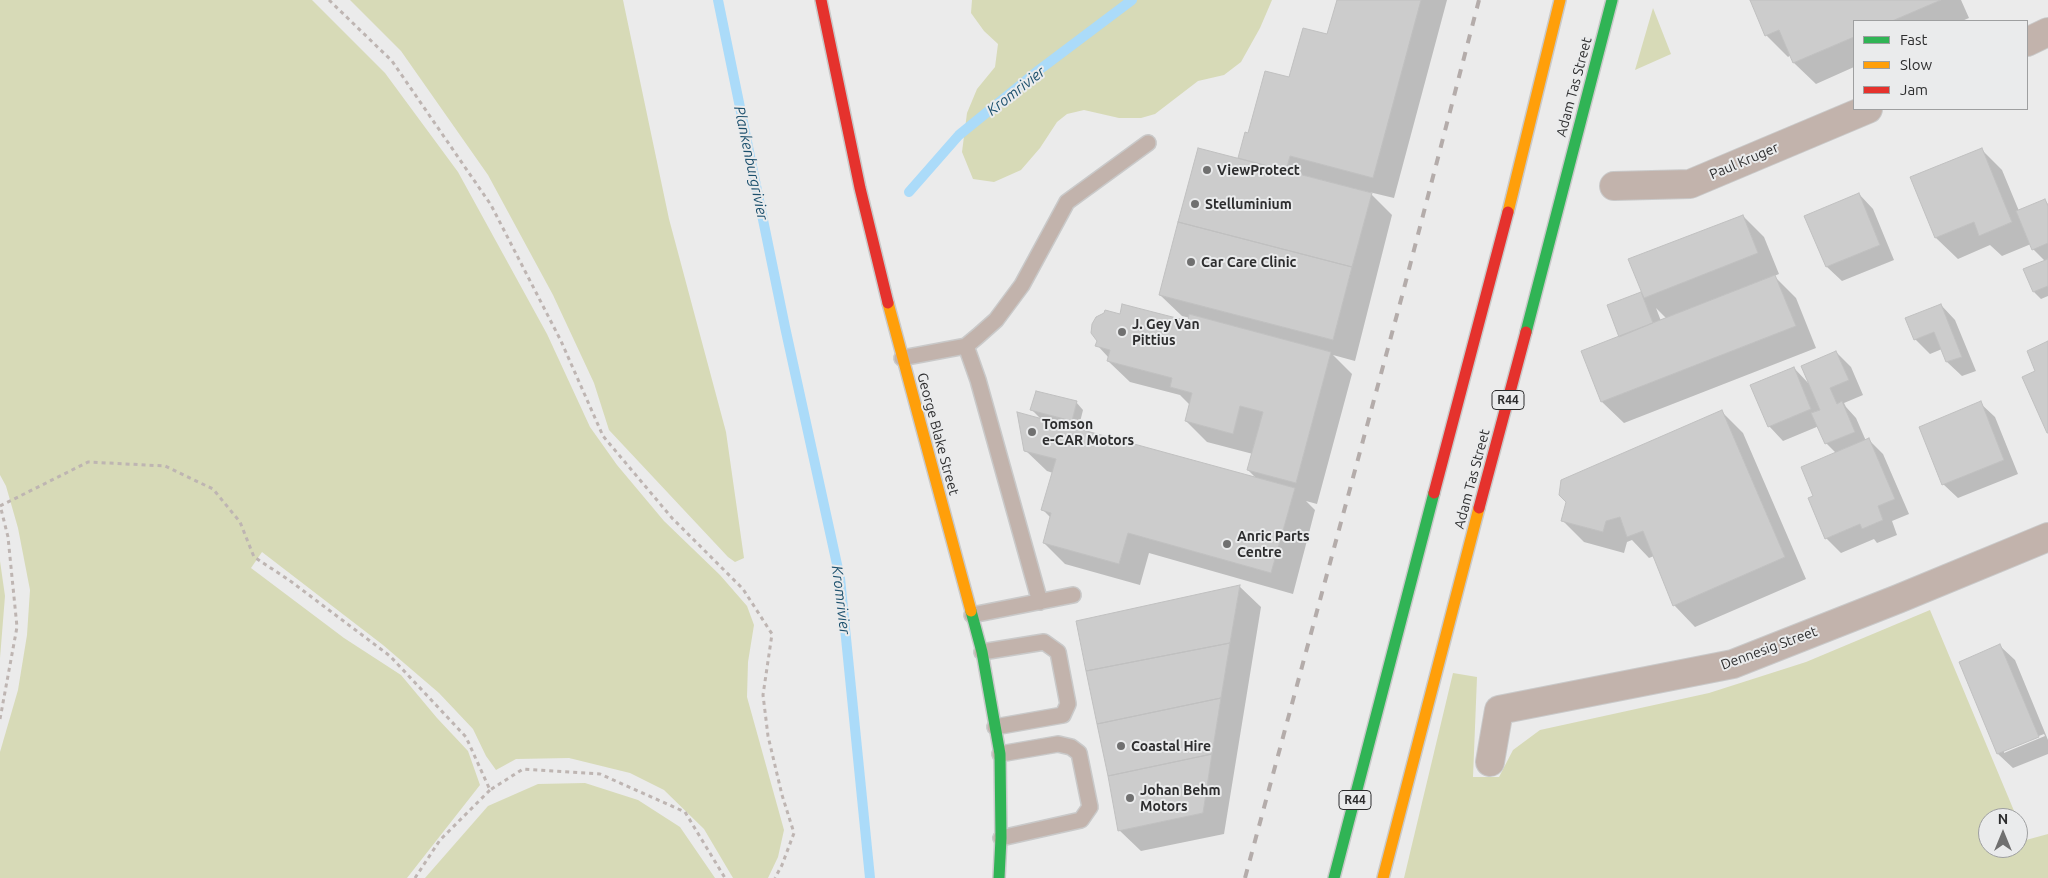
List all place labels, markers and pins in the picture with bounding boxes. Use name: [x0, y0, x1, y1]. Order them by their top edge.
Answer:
place label: ViewProtect: [1217, 162, 1300, 178]
marker: ViewProtect: [1201, 164, 1213, 176]
place label: Stelluminium: [1205, 196, 1292, 212]
marker: Stelluminium: [1189, 198, 1201, 210]
place label: Car Care Clinic: [1201, 254, 1296, 270]
marker: Car Care Clinic: [1185, 256, 1197, 268]
place label: J. Gey Van Pittius: [1132, 316, 1200, 348]
marker: J. Gey Van Pittius: [1116, 326, 1128, 338]
place label: Tomson e-CAR Motors: [1042, 416, 1134, 448]
marker: Tomson e-CAR Motors: [1026, 426, 1038, 438]
place label: Anric Parts Centre: [1237, 528, 1309, 560]
marker: Anric Parts Centre: [1221, 538, 1233, 550]
place label: Coastal Hire: [1131, 738, 1211, 754]
marker: Coastal Hire: [1115, 740, 1127, 752]
place label: Johan Behm Motors: [1140, 782, 1221, 814]
marker: Johan Behm Motors: [1124, 792, 1136, 804]

